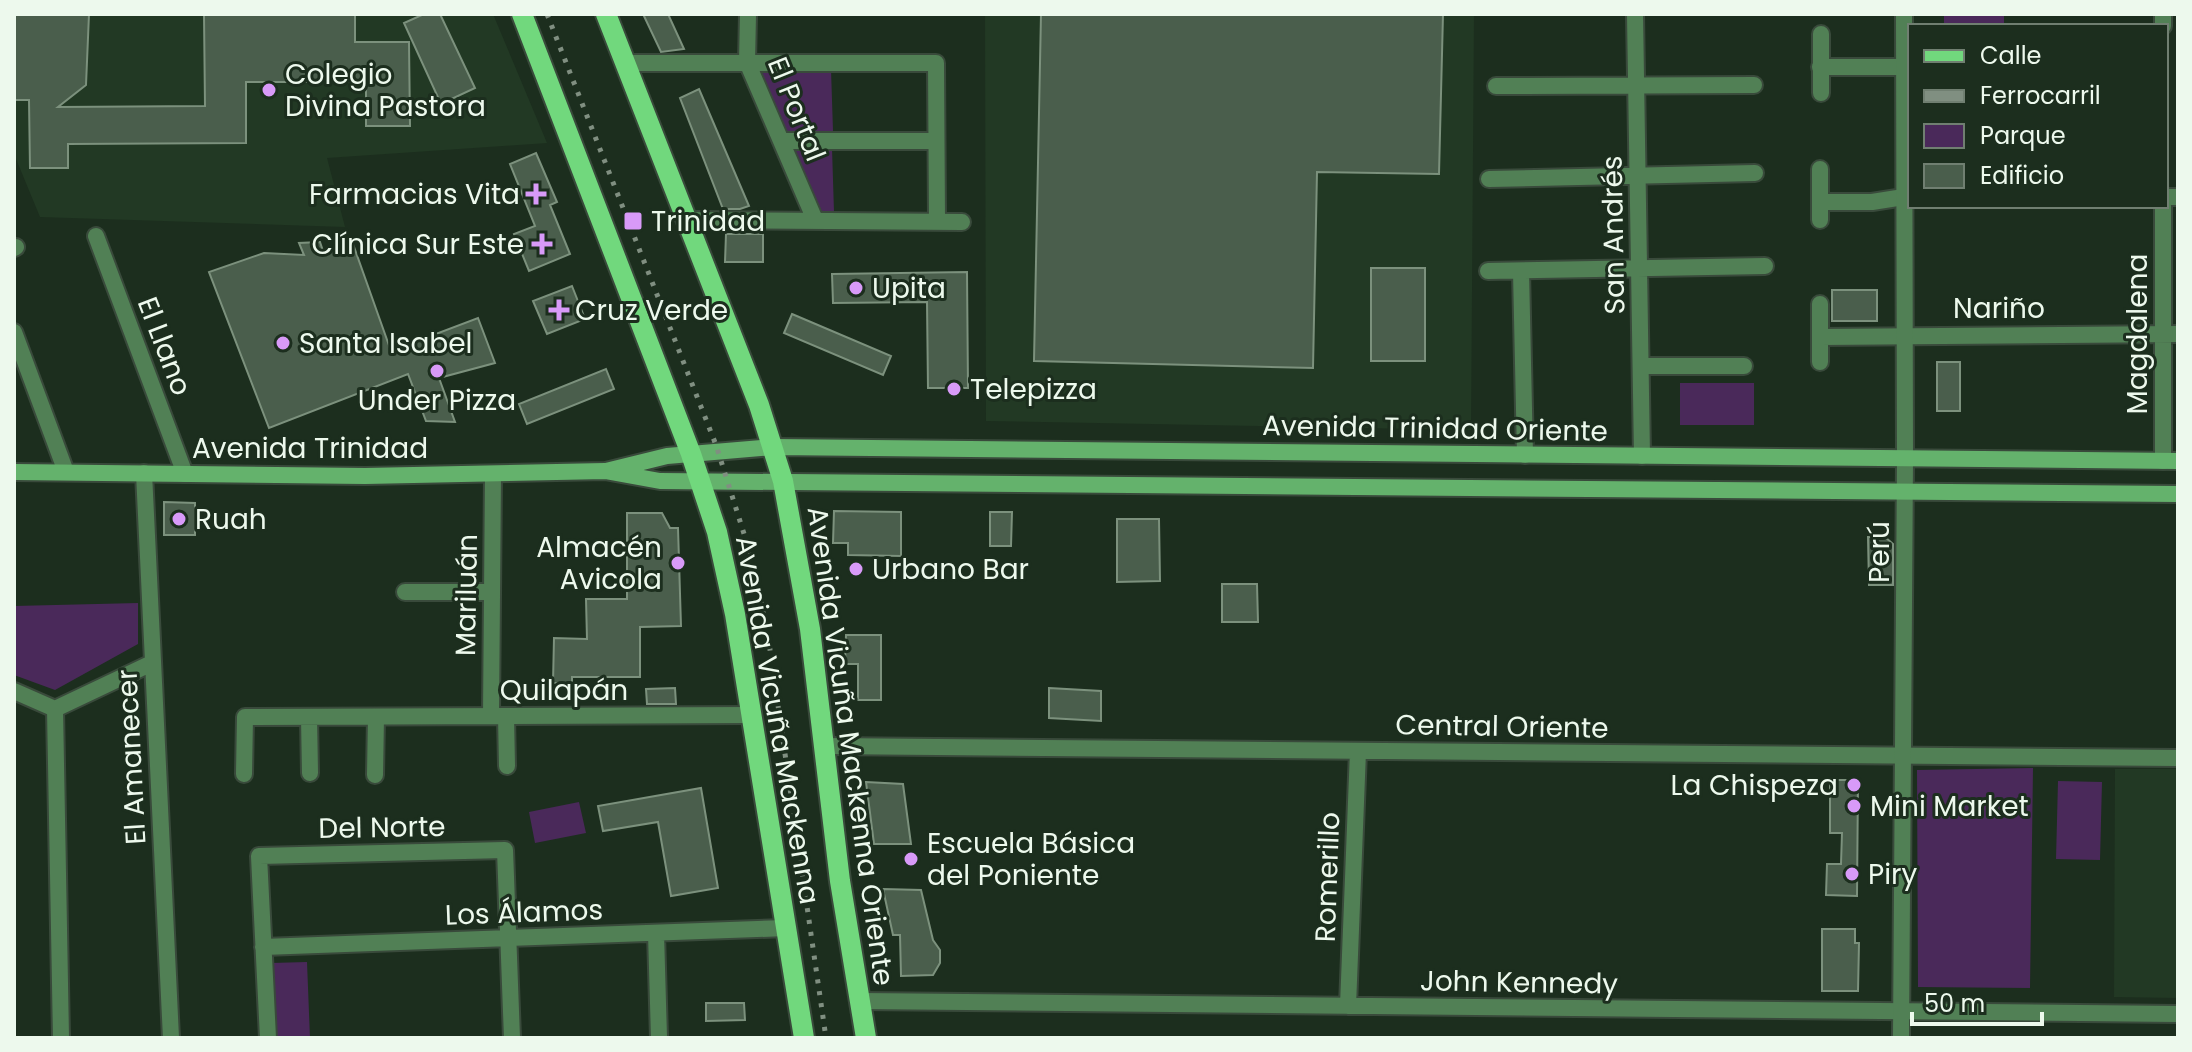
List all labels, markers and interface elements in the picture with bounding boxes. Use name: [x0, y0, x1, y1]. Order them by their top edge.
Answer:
legend: [1908, 24, 2168, 208]
text: Calle: [1980, 39, 2041, 72]
street label: El Portal: [758, 51, 835, 167]
place label: Colegio Divina Pastora: [285, 55, 486, 126]
text: Ferrocarril: [1980, 79, 2101, 112]
marker: Colegio Divina Pastora: [260, 81, 278, 99]
text: Parque: [1980, 119, 2066, 152]
street label: San Andrés: [1593, 155, 1634, 315]
text: Edificio: [1980, 159, 2064, 192]
place label: Farmacias Vita: [309, 175, 520, 214]
marker: Farmacias Vita: [527, 185, 545, 203]
place label: Trinidad: [651, 202, 765, 241]
marker: Trinidad: [622, 210, 644, 232]
place label: Clínica Sur Este: [312, 225, 524, 264]
marker: Clínica Sur Este: [531, 233, 553, 255]
street label: Magdalena: [2118, 254, 2157, 414]
place label: Upita: [872, 269, 946, 308]
marker: Upita: [847, 279, 865, 297]
street label: Nariño: [1953, 289, 2045, 328]
street label: El Llano: [128, 291, 201, 401]
place label: Cruz Verde: [575, 291, 728, 330]
marker: Cruz Verde: [550, 301, 568, 319]
place label: Santa Isabel: [299, 324, 473, 363]
marker: Santa Isabel: [274, 334, 292, 352]
marker: Under Pizza: [428, 362, 446, 380]
place label: Telepizza: [970, 370, 1097, 409]
marker: Telepizza: [945, 380, 963, 398]
place label: Under Pizza: [358, 381, 516, 420]
street label: Avenida Trinidad Oriente: [1262, 406, 1608, 451]
street label: Avenida Trinidad: [192, 429, 428, 468]
place label: Ruah: [195, 500, 267, 539]
street label: Avenida Vicuña Mackenna Oriente: [798, 504, 903, 988]
marker: Ruah: [170, 510, 188, 528]
street label: Perú: [1860, 521, 1899, 583]
place label: Almacén Avicola: [536, 528, 662, 599]
street label: Avenida Vicuña Mackenna: [726, 533, 829, 907]
street label: Mariluán: [446, 534, 487, 656]
place label: Urbano Bar: [872, 550, 1029, 589]
marker: Almacén Avicola: [669, 554, 687, 572]
marker: Urbano Bar: [847, 560, 865, 578]
street label: El Amanecer: [107, 668, 156, 846]
street label: Quilapán: [500, 671, 628, 710]
street label: Central Oriente: [1395, 705, 1609, 748]
place label: La Chispeza: [1671, 766, 1838, 805]
marker: La Chispeza: [1845, 776, 1863, 794]
place label: Mini Market: [1870, 787, 2029, 826]
marker: Mini Market: [1845, 797, 1863, 815]
street label: Del Norte: [318, 807, 446, 848]
street label: Romerillo: [1306, 811, 1349, 943]
place label: Escuela Básica del Poniente: [927, 824, 1135, 895]
marker: Escuela Básica del Poniente: [902, 850, 920, 868]
place label: Piry: [1868, 855, 1918, 894]
marker: Piry: [1843, 865, 1861, 883]
street label: Los Álamos: [444, 890, 604, 935]
street label: John Kennedy: [1420, 961, 1619, 1004]
scale bar: [1912, 976, 2042, 1026]
text: 50 m: [1924, 987, 1985, 1020]

